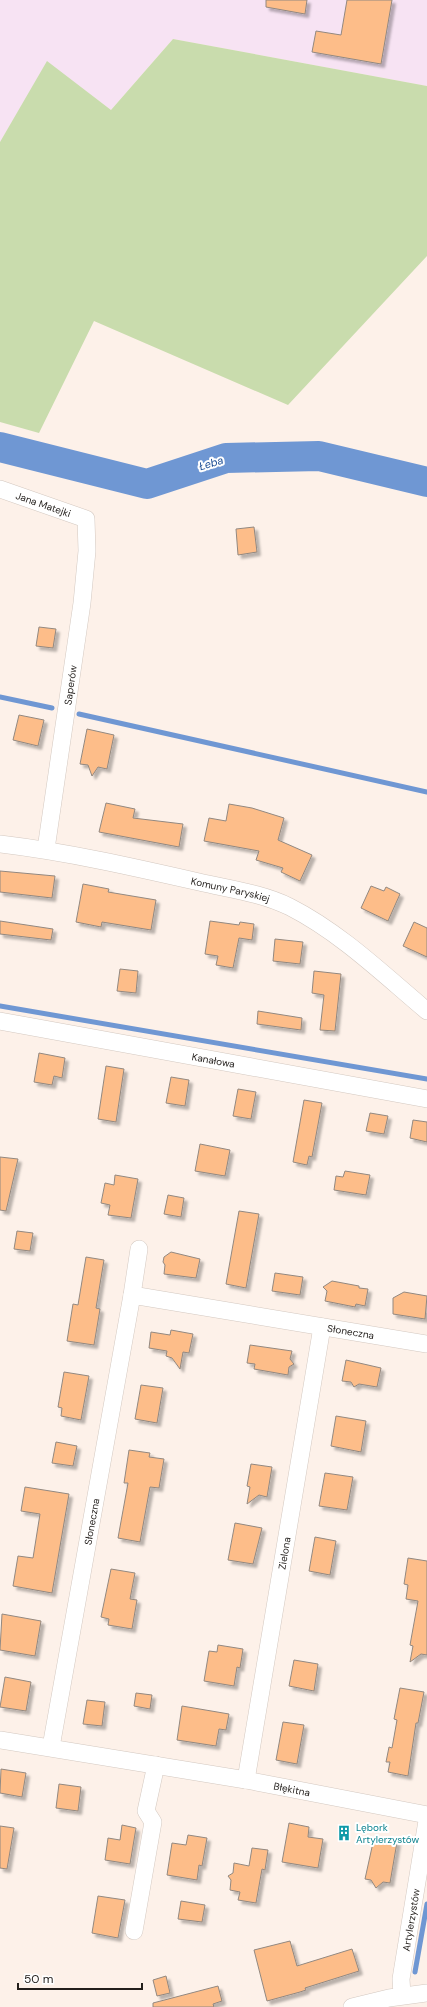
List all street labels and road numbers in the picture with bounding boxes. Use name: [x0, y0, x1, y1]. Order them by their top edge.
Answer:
street label: Jana Matejki: [14, 489, 73, 520]
street label: Saperów: [61, 664, 80, 706]
street label: Komuny Paryskiej: [190, 874, 272, 905]
street label: Kanałowa: [191, 1050, 236, 1071]
street label: Słoneczna: [326, 1322, 375, 1342]
street label: Słoneczna: [81, 1497, 102, 1546]
street label: Zielona: [275, 1536, 294, 1571]
street label: Błękitna: [273, 1779, 311, 1799]
street label: Artylerzystów: [400, 1887, 423, 1952]

